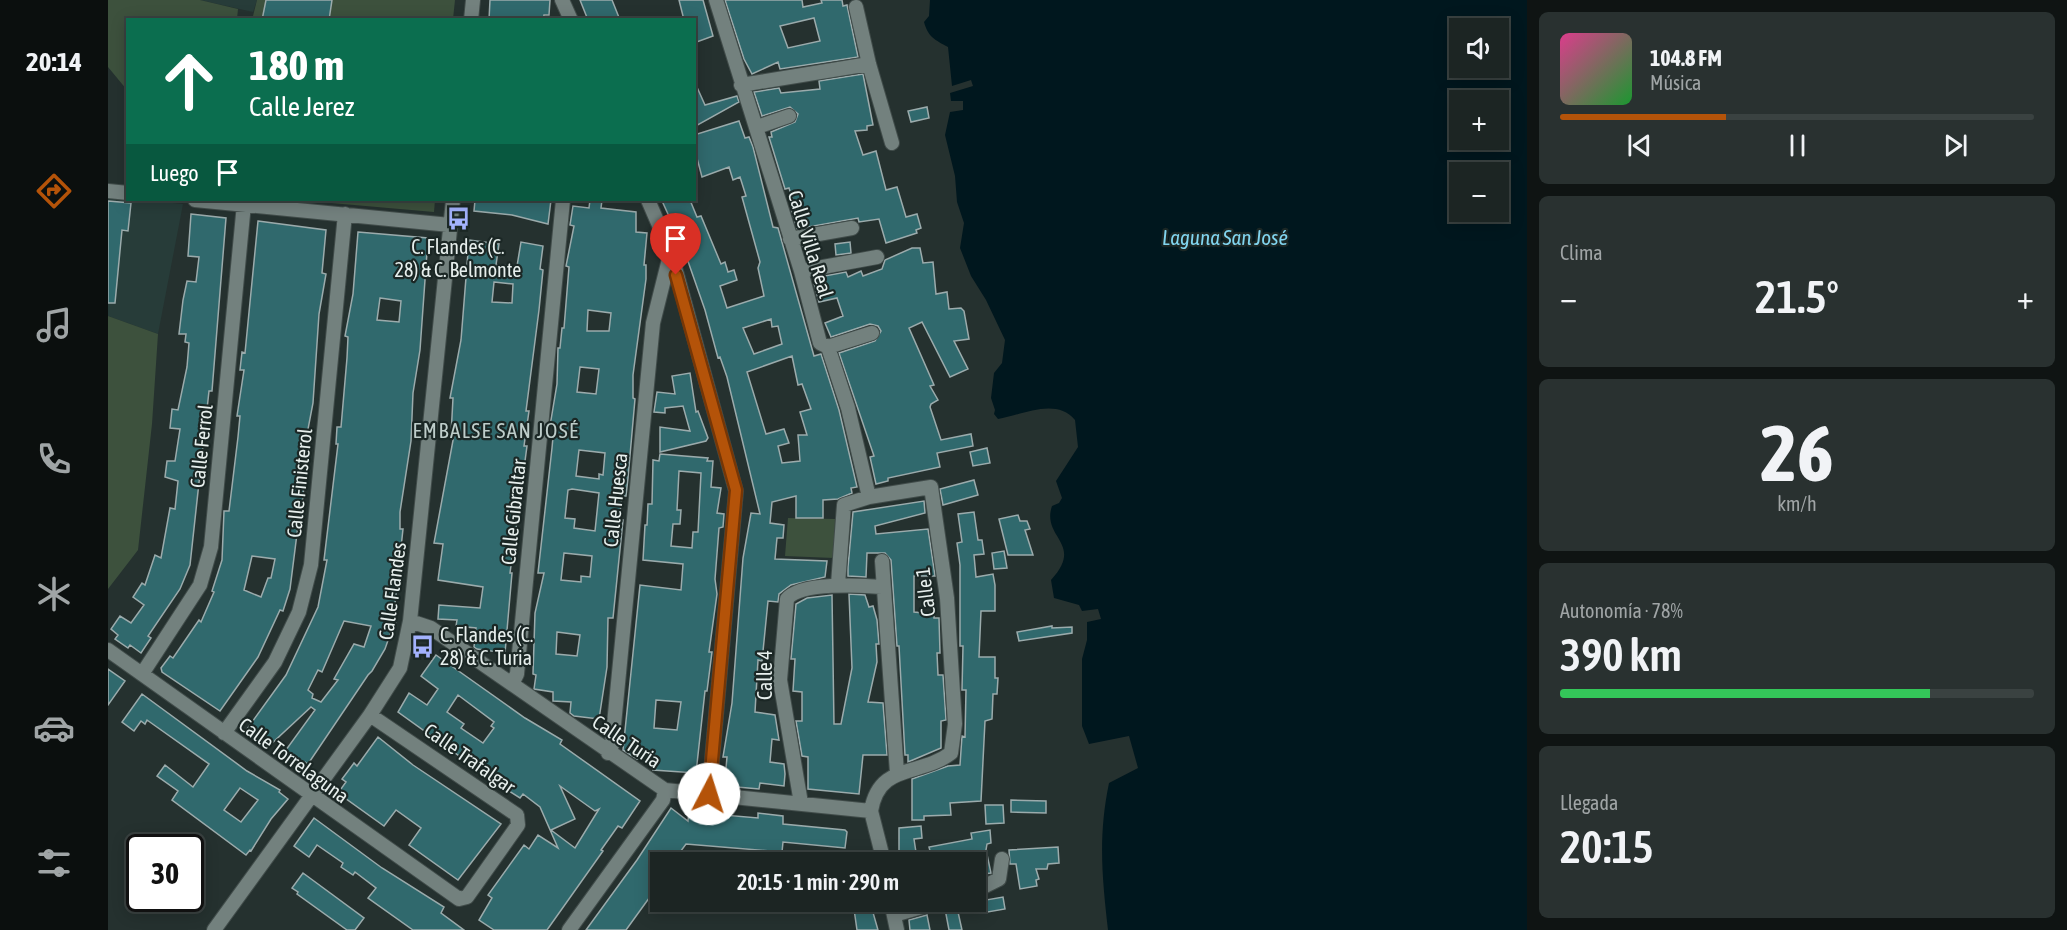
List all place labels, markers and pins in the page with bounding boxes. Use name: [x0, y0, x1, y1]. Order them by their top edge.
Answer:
bus stop icon: C. Flandes (C. 28) & C. Belmonte: [445, 206, 471, 232]
pin: [650, 213, 701, 275]
place label: C. Flandes (C. 28) & C. Belmonte: [395, 235, 521, 281]
place label: C. Flandes (C. 28) & C. Turia: [440, 623, 533, 669]
bus stop icon: C. Flandes (C. 28) & C. Turia: [409, 633, 435, 659]

